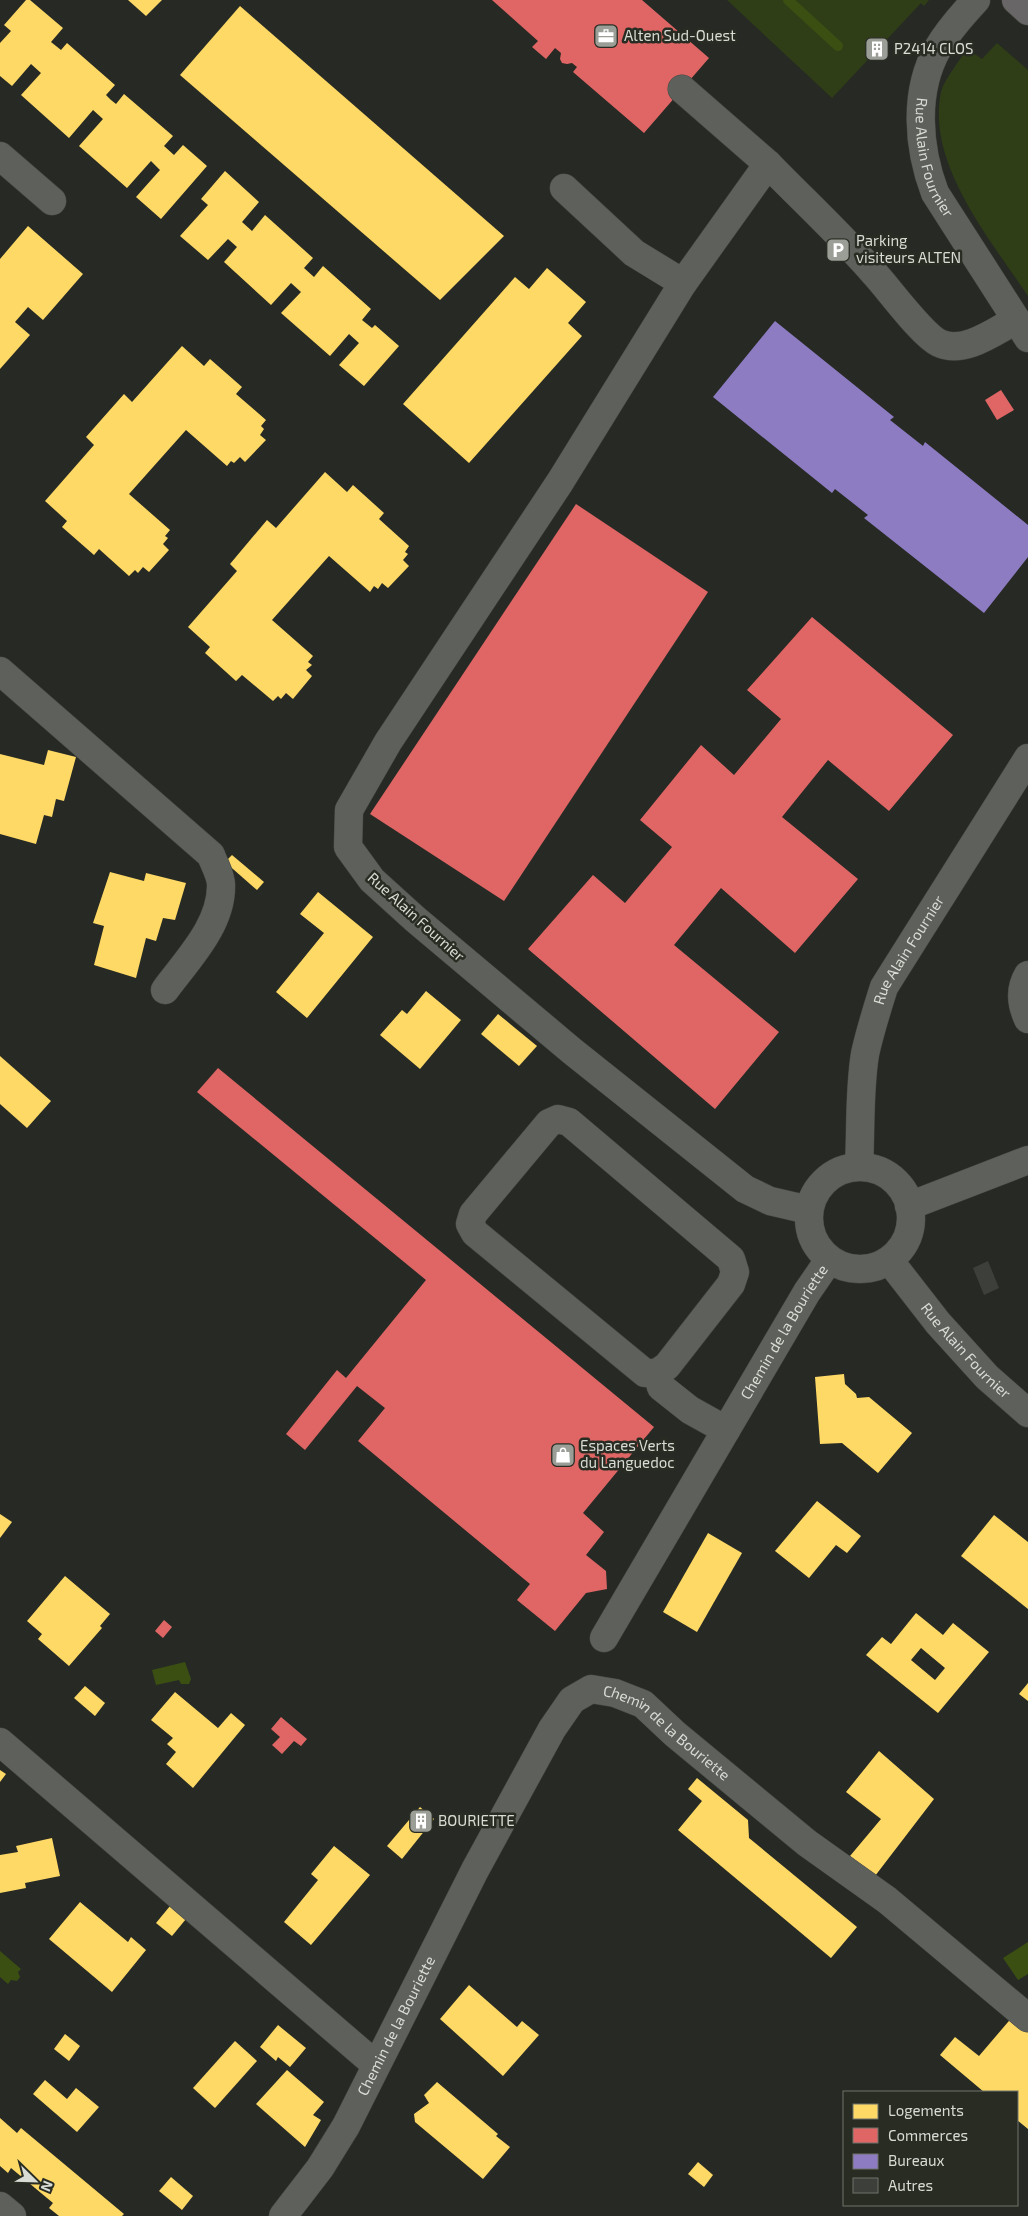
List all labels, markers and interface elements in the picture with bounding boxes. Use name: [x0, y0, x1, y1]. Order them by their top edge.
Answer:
office icon: Alten Sud-Ouest: [593, 23, 619, 49]
place label: Alten Sud-Ouest: [624, 26, 736, 44]
building icon: P2414 CLOS: [864, 36, 890, 62]
place label: P2414 CLOS: [894, 39, 974, 57]
street label: Rue Alain Fournier: [913, 97, 958, 220]
place label: Parking visiteurs ALTEN: [856, 231, 961, 266]
parking icon: Parking visiteurs ALTEN: [825, 237, 851, 263]
street label: Rue Alain Fournier: [365, 868, 469, 964]
street label: Rue Alain Fournier: [869, 892, 947, 1007]
street label: Chemin de la Bouriette: [736, 1261, 831, 1402]
street label: Rue Alain Fournier: [918, 1299, 1015, 1402]
place label: Espaces Verts du Languedoc: [580, 1436, 675, 1471]
shop icon: Espaces Verts du Languedoc: [550, 1442, 576, 1468]
street label: Chemin de la Bouriette: [602, 1681, 734, 1784]
building icon: BOURIETTE: [408, 1808, 434, 1834]
place label: BOURIETTE: [438, 1811, 515, 1829]
street label: Chemin de la Bouriette: [353, 1953, 438, 2098]
legend: [843, 2091, 1018, 2206]
text: Logements: [888, 2101, 964, 2119]
text: Commerces: [888, 2126, 968, 2144]
text: Bureaux: [888, 2151, 945, 2169]
north arrow: [10, 2156, 60, 2206]
text: Autres: [888, 2176, 933, 2194]
text: N: [38, 2178, 57, 2194]

